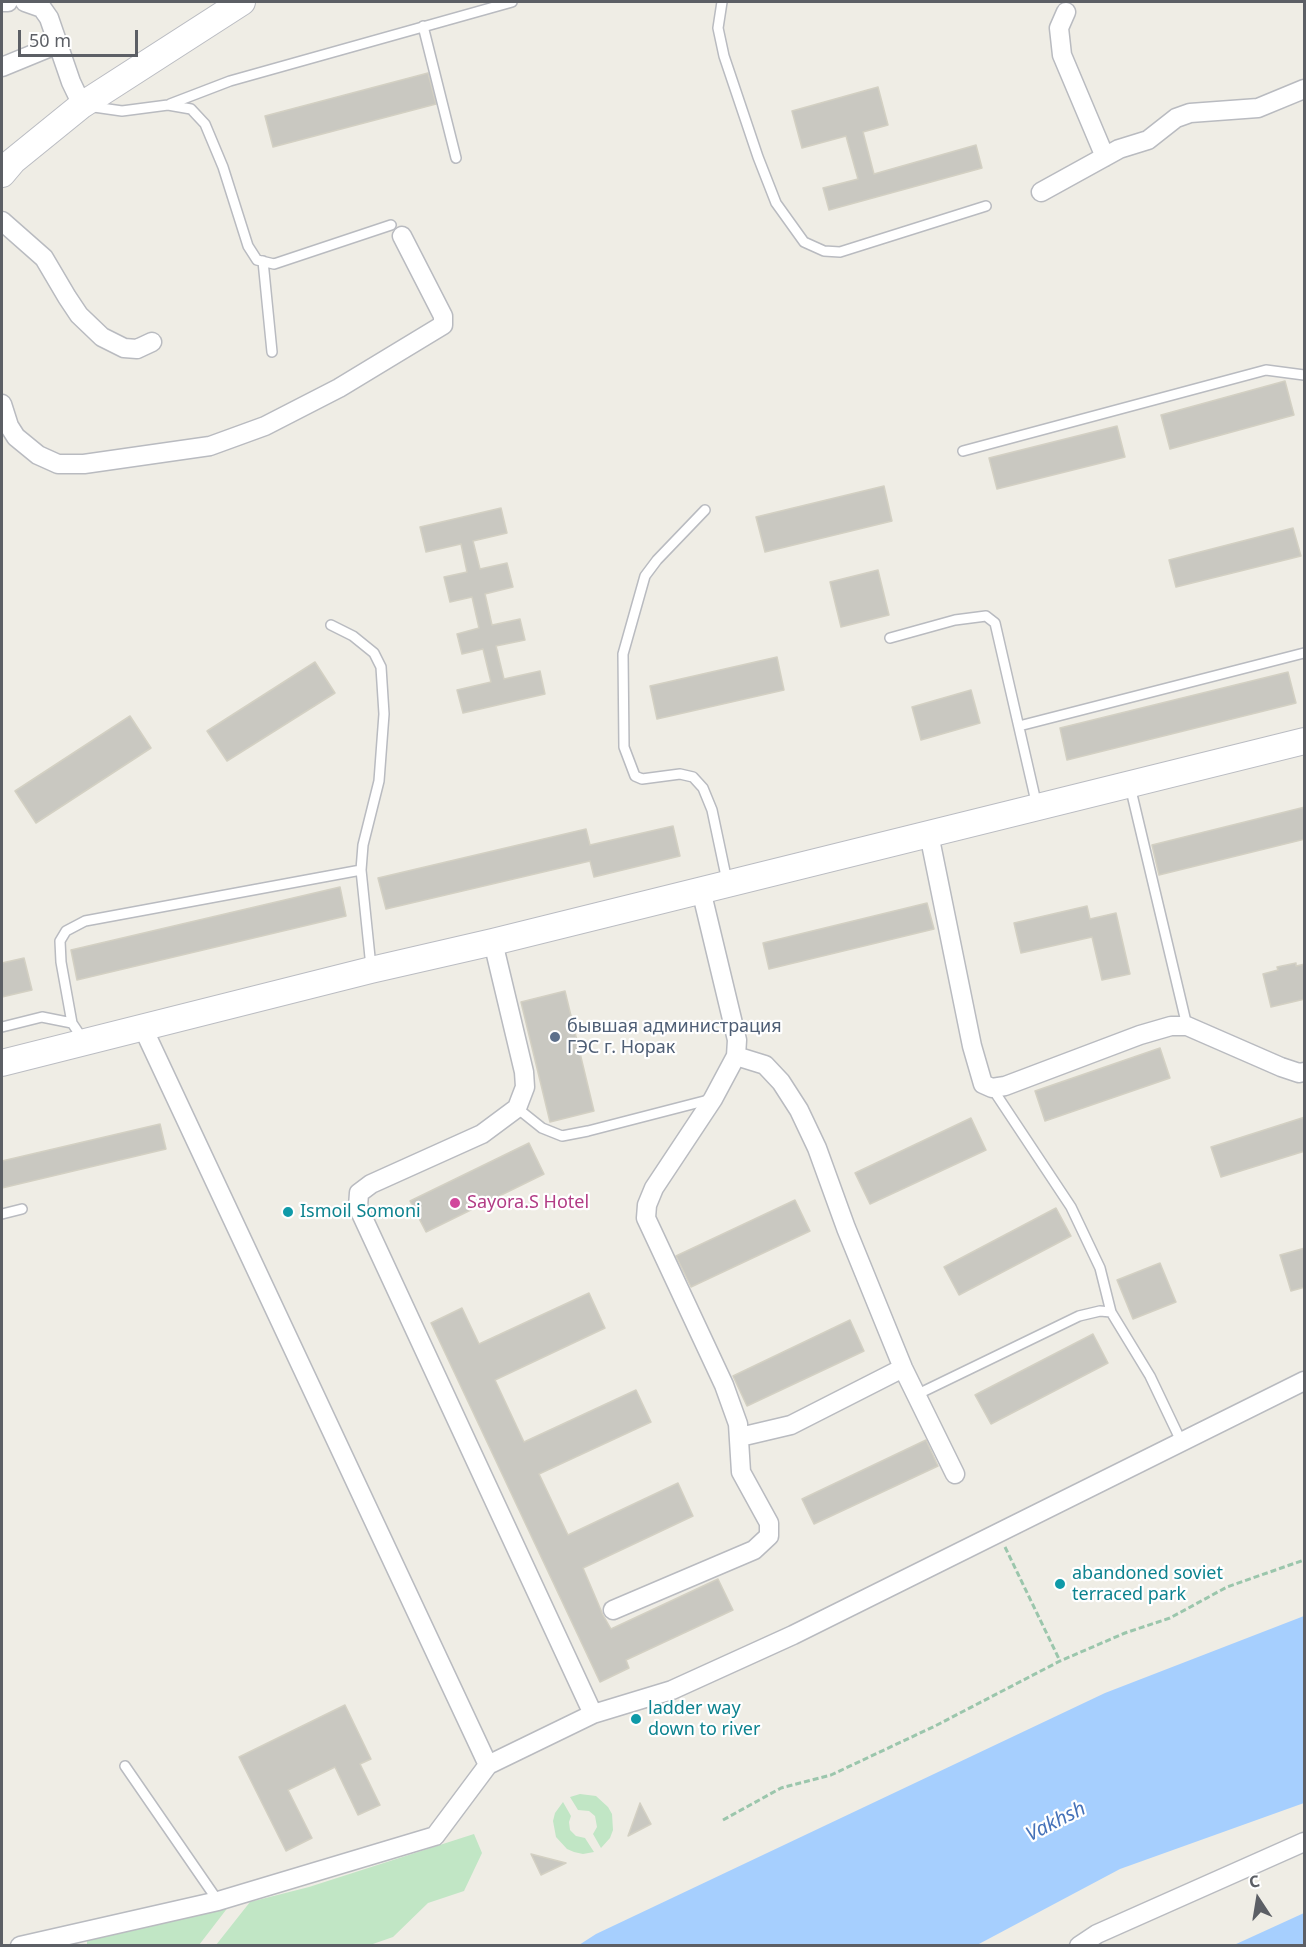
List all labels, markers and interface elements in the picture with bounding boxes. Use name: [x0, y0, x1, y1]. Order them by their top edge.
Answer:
scale bar: [21, 18, 141, 56]
text: 50 m: [29, 28, 71, 52]
place label: бывшая администрация ГЭС г. Норак: [567, 1016, 782, 1058]
marker: бывшая администрация ГЭС г. Норак: [548, 1030, 562, 1044]
place label: Sayora.S Hotel: [467, 1192, 589, 1214]
marker: Sayora.S Hotel: [448, 1196, 462, 1210]
place label: Ismoil Somoni: [300, 1201, 421, 1223]
marker: Ismoil Somoni: [281, 1205, 295, 1219]
place label: abandoned soviet terraced park: [1072, 1563, 1223, 1606]
marker: abandoned soviet terraced park: [1053, 1577, 1067, 1591]
place label: ladder way down to river: [648, 1698, 760, 1740]
marker: ladder way down to river: [629, 1712, 643, 1726]
water label: Vakhsh: [1022, 1797, 1090, 1847]
north arrow: [1228, 1869, 1288, 1929]
text: С: [1247, 1870, 1262, 1893]

